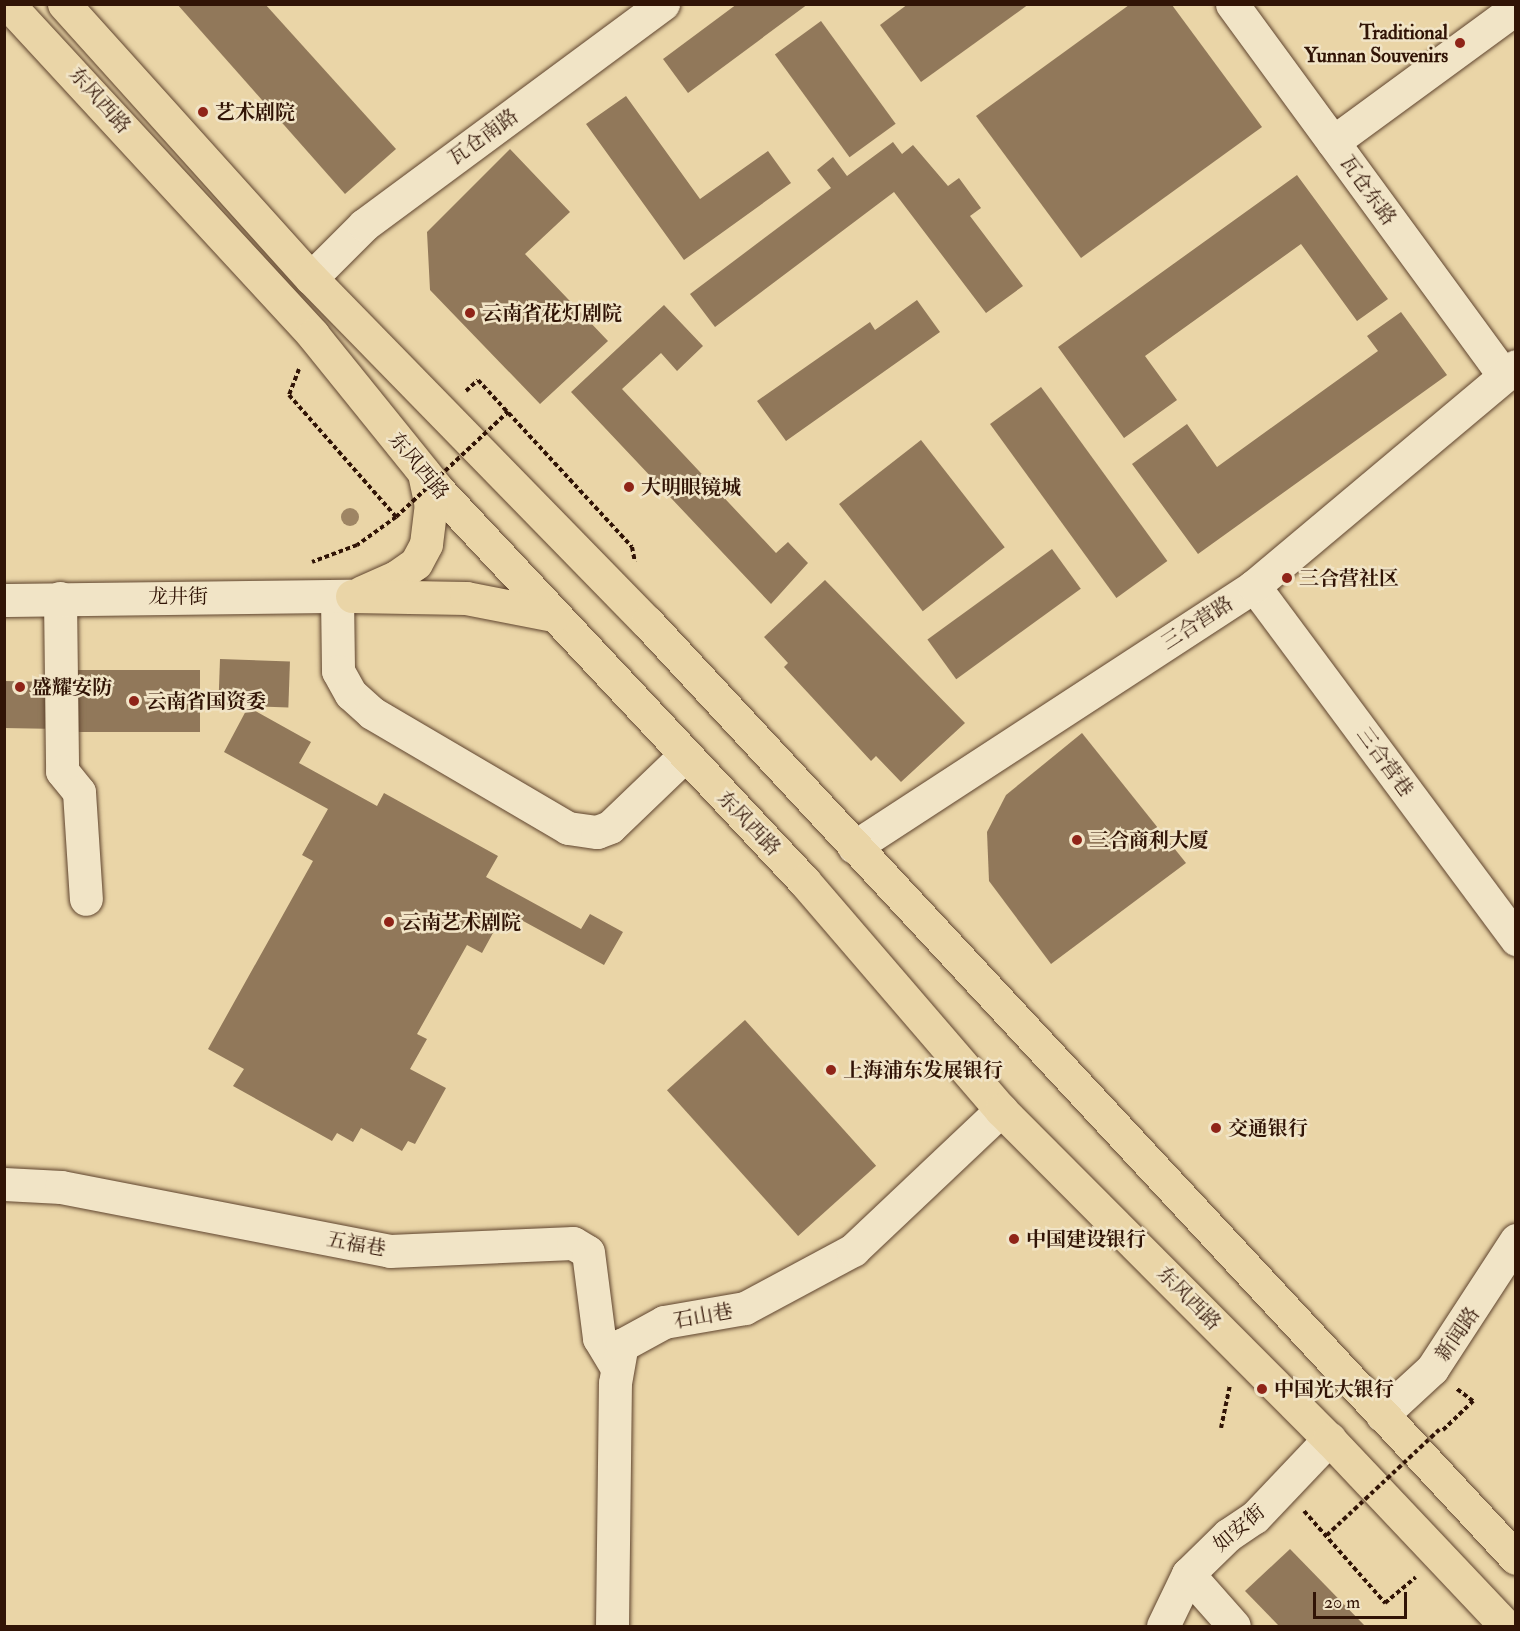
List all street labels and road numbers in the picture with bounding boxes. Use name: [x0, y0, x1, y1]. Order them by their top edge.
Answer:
street label: 东风西路: [64, 62, 136, 138]
street label: 瓦仓南路: [444, 104, 522, 170]
street label: 瓦仓东路: [1335, 151, 1401, 229]
street label: 东风西路: [384, 428, 454, 504]
street label: 龙井街: [148, 584, 208, 608]
street label: 三合营路: [1157, 591, 1237, 655]
street label: 三合营巷: [1352, 723, 1418, 801]
street label: 东风西路: [713, 786, 785, 860]
street label: 五福巷: [324, 1227, 388, 1261]
street label: 东风西路: [1152, 1261, 1226, 1335]
street label: 石山巷: [671, 1299, 735, 1333]
street label: 新闻路: [1430, 1303, 1484, 1365]
street label: 如安街: [1208, 1500, 1270, 1556]

